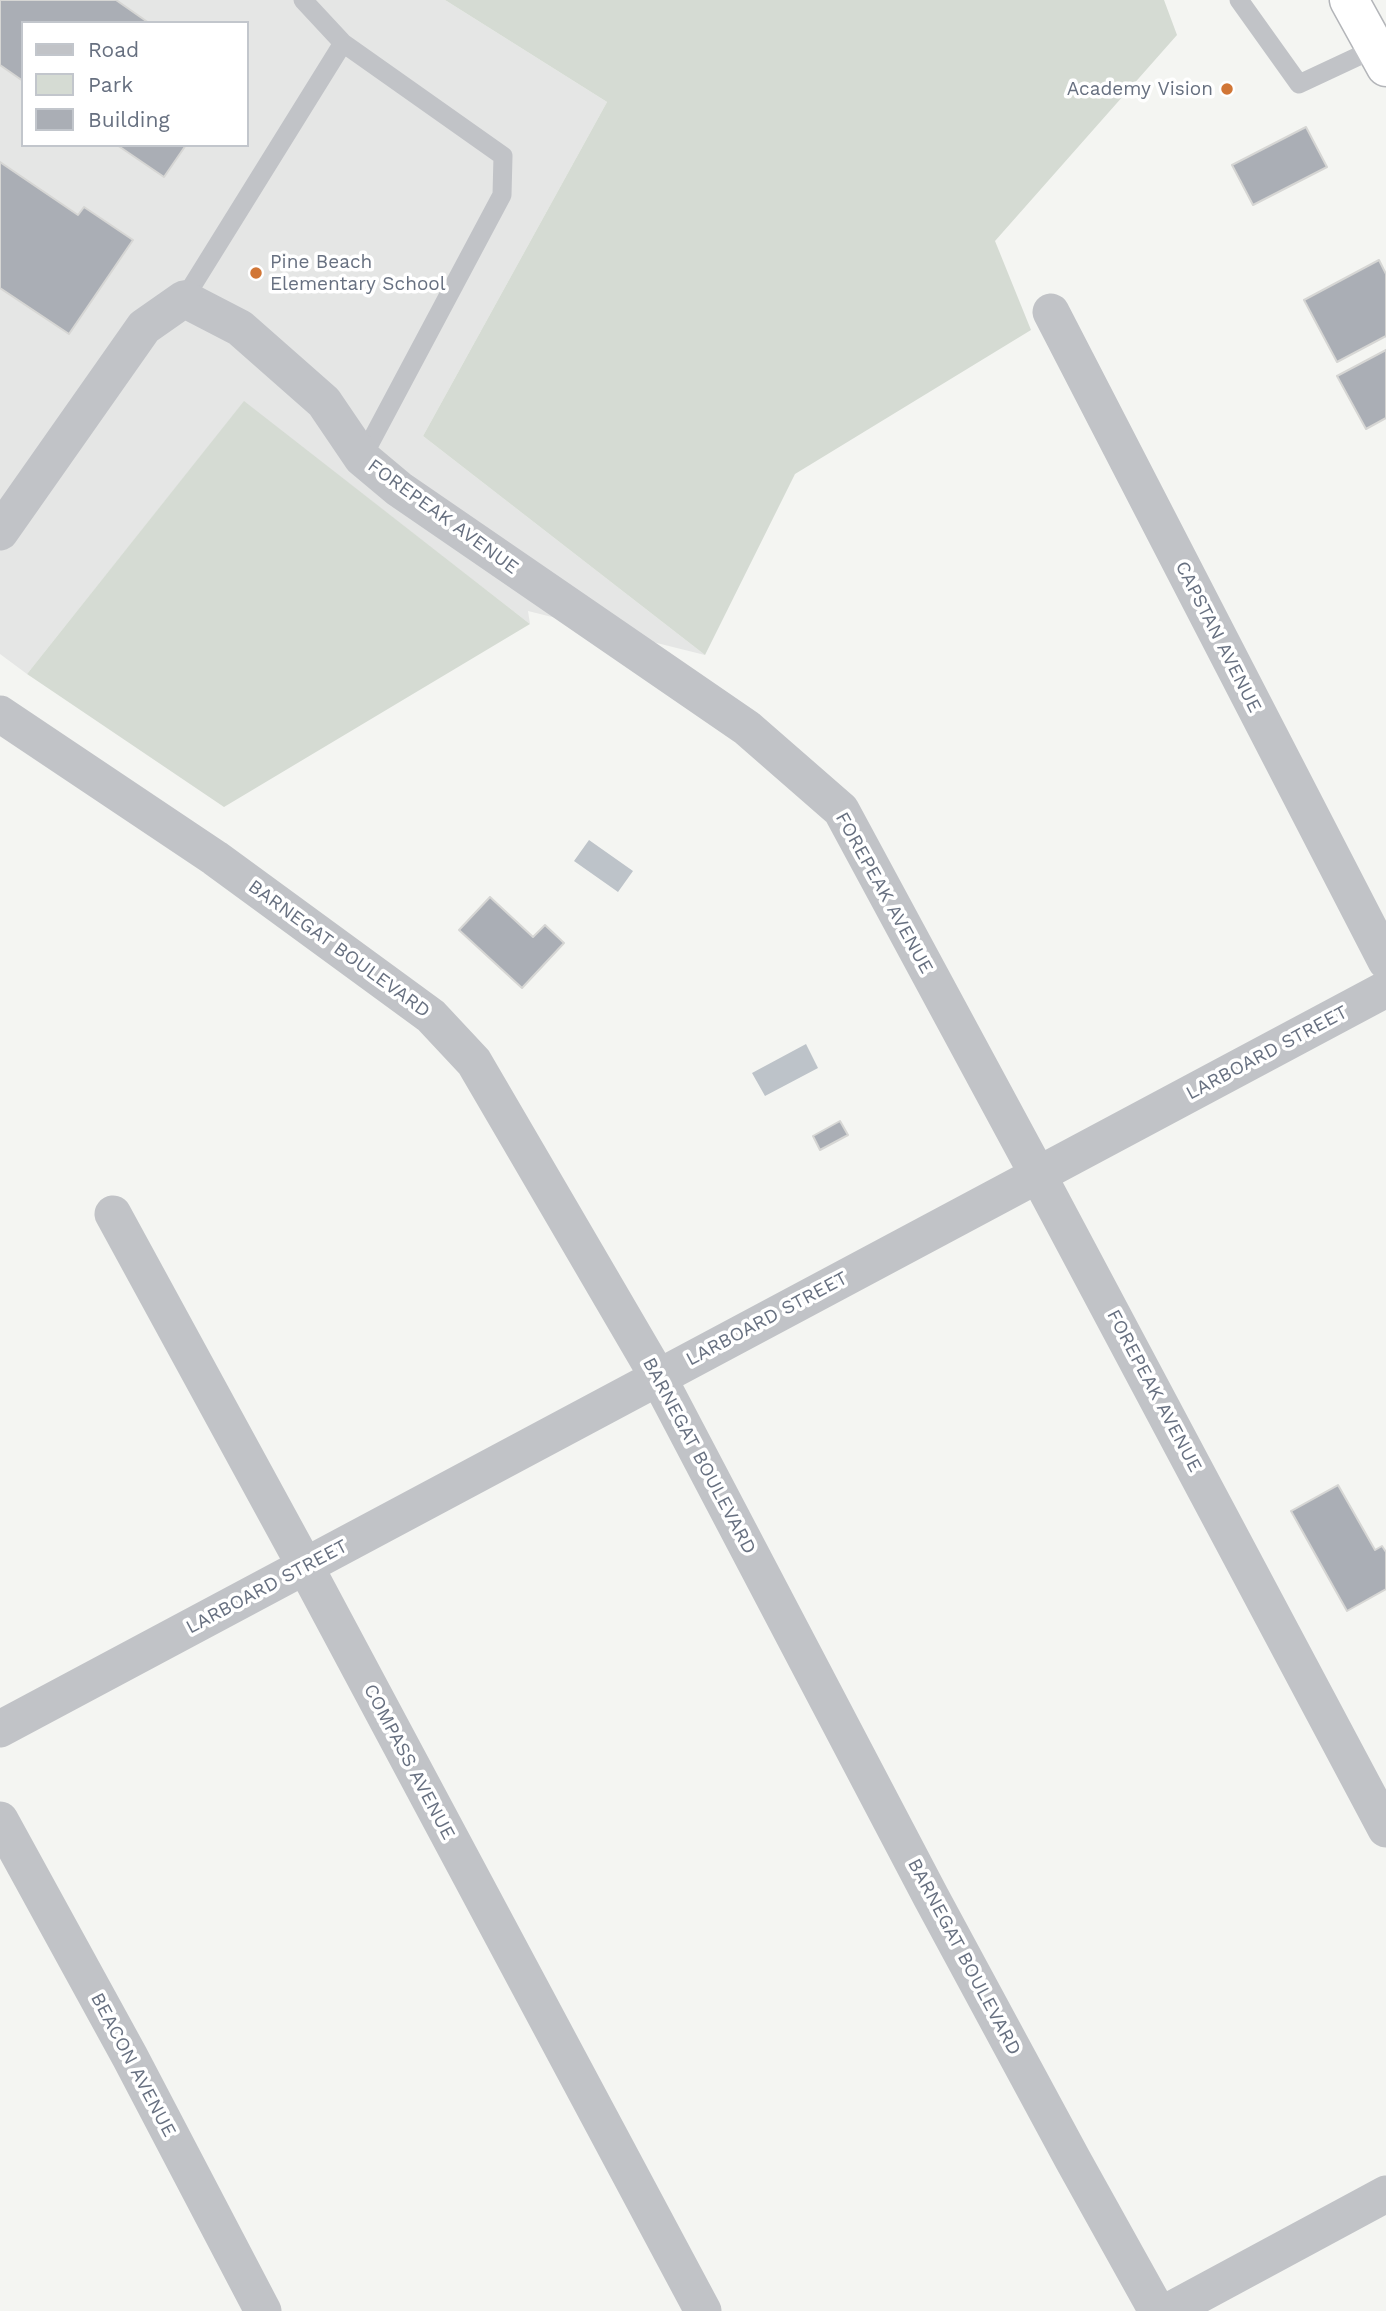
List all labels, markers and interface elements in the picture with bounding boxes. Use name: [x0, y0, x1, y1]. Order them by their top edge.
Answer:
legend: [21, 21, 248, 147]
text: Road: [88, 37, 139, 62]
text: Park: [88, 72, 133, 97]
place label: Academy Vision: [1067, 78, 1213, 100]
marker: Academy Vision: [1219, 81, 1235, 97]
text: Building: [88, 107, 170, 132]
place label: Pine Beach Elementary School: [270, 251, 446, 295]
marker: Pine Beach Elementary School: [248, 265, 264, 281]
street label: FOREPEAK AVENUE: [363, 455, 523, 579]
street label: CAPSTAN AVENUE: [1170, 557, 1266, 717]
street label: FOREPEAK AVENUE: [830, 808, 938, 978]
street label: BARNEGAT BOULEVARD: [244, 875, 434, 1023]
street label: LARBOARD STREET: [1182, 1001, 1352, 1105]
street label: LARBOARD STREET: [682, 1267, 852, 1371]
street label: FOREPEAK AVENUE: [1101, 1306, 1207, 1476]
street label: BARNEGAT BOULEVARD: [637, 1354, 761, 1558]
street label: LARBOARD STREET: [182, 1535, 352, 1639]
street label: COMPASS AVENUE: [358, 1680, 460, 1844]
street label: BARNEGAT BOULEVARD: [902, 1855, 1026, 2059]
street label: BEACON AVENUE: [85, 1989, 181, 2141]

